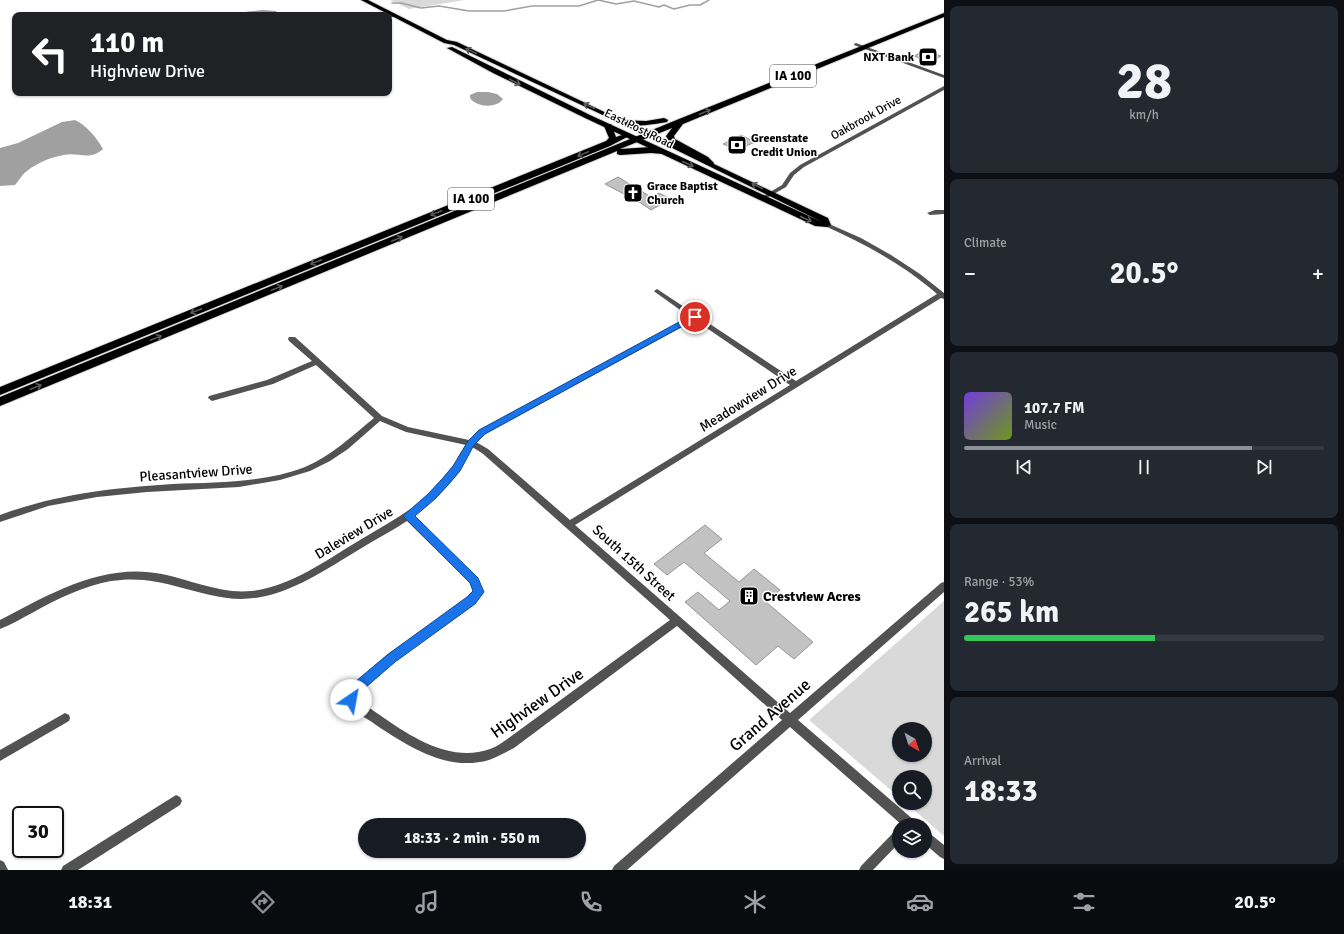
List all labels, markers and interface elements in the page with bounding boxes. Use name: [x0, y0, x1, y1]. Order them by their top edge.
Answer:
text: 110 m: [90, 26, 164, 60]
icon: left: [24, 28, 76, 80]
bank icon: NXT Bank: [917, 46, 939, 68]
one-way arrow: [466, 47, 478, 54]
text: 28: [1116, 49, 1172, 113]
place label: NXT Bank: [863, 50, 915, 65]
text: Highview Drive: [90, 60, 205, 82]
road number: IA 100: [770, 65, 816, 87]
one-way arrow: [509, 78, 521, 86]
street label: Oakbrook Drive: [828, 92, 904, 144]
one-way arrow: [583, 102, 595, 109]
street label: East Post Road: [602, 106, 676, 152]
text: km/h: [1129, 107, 1159, 123]
one-way arrow: [698, 108, 710, 115]
place label: Greenstate Credit Union: [751, 131, 818, 160]
bank icon: Greenstate Credit Union: [726, 134, 748, 156]
one-way arrow: [577, 150, 589, 158]
one-way arrow: [681, 161, 693, 168]
place label: Grace Baptist Church: [647, 179, 718, 208]
church icon: Grace Baptist Church: [622, 182, 644, 204]
one-way arrow: [751, 182, 763, 189]
road number: IA 100: [448, 188, 494, 210]
one-way arrow: [431, 210, 443, 217]
one-way arrow: [800, 216, 812, 223]
one-way arrow: [390, 235, 402, 242]
text: Climate: [964, 235, 1007, 251]
text: 20.5°: [1109, 255, 1179, 292]
one-way arrow: [310, 259, 322, 267]
text: −: [964, 260, 976, 287]
text: +: [1312, 260, 1324, 287]
one-way arrow: [270, 284, 282, 292]
pin: [678, 300, 712, 334]
icon: arrive: [684, 306, 706, 328]
one-way arrow: [190, 308, 202, 316]
one-way arrow: [150, 333, 162, 341]
street label: Meadowview Drive: [696, 362, 800, 436]
one-way arrow: [30, 383, 42, 391]
text: 107.7 FM: [1024, 399, 1085, 417]
text: Music: [1024, 417, 1057, 433]
icon: previous: [1013, 456, 1035, 478]
icon: pause: [1133, 456, 1155, 478]
icon: next: [1253, 456, 1275, 478]
street label: Pleasantview Drive: [139, 461, 253, 485]
street label: Daleview Drive: [312, 503, 396, 563]
street label: South 15th Street: [589, 521, 679, 605]
text: Range · 53%: [964, 574, 1034, 590]
building icon: Crestview Acres: [738, 585, 760, 607]
place label: Crestview Acres: [763, 588, 861, 605]
text: 265 km: [964, 594, 1059, 631]
street label: Highview Drive: [487, 663, 587, 743]
street label: Grand Avenue: [725, 674, 815, 756]
position arrow: [330, 679, 372, 721]
north arrow: [892, 722, 932, 762]
map controls: [892, 722, 932, 858]
text: Arrival: [964, 753, 1001, 769]
button: search: [892, 770, 932, 810]
text: 18:33: [964, 773, 1038, 810]
speed limit sign: 30: [12, 806, 64, 858]
button: layers: [892, 818, 932, 858]
text: 18:33 · 2 min · 550 m: [404, 829, 540, 847]
icon: directions: [249, 888, 277, 916]
icon: music: [413, 888, 441, 916]
icon: phone: [577, 888, 605, 916]
icon: climate: [741, 888, 769, 916]
icon: car: [906, 888, 934, 916]
icon: filters: [1070, 888, 1098, 916]
text: 18:31: [68, 891, 112, 913]
text: 20.5°: [1234, 891, 1276, 913]

